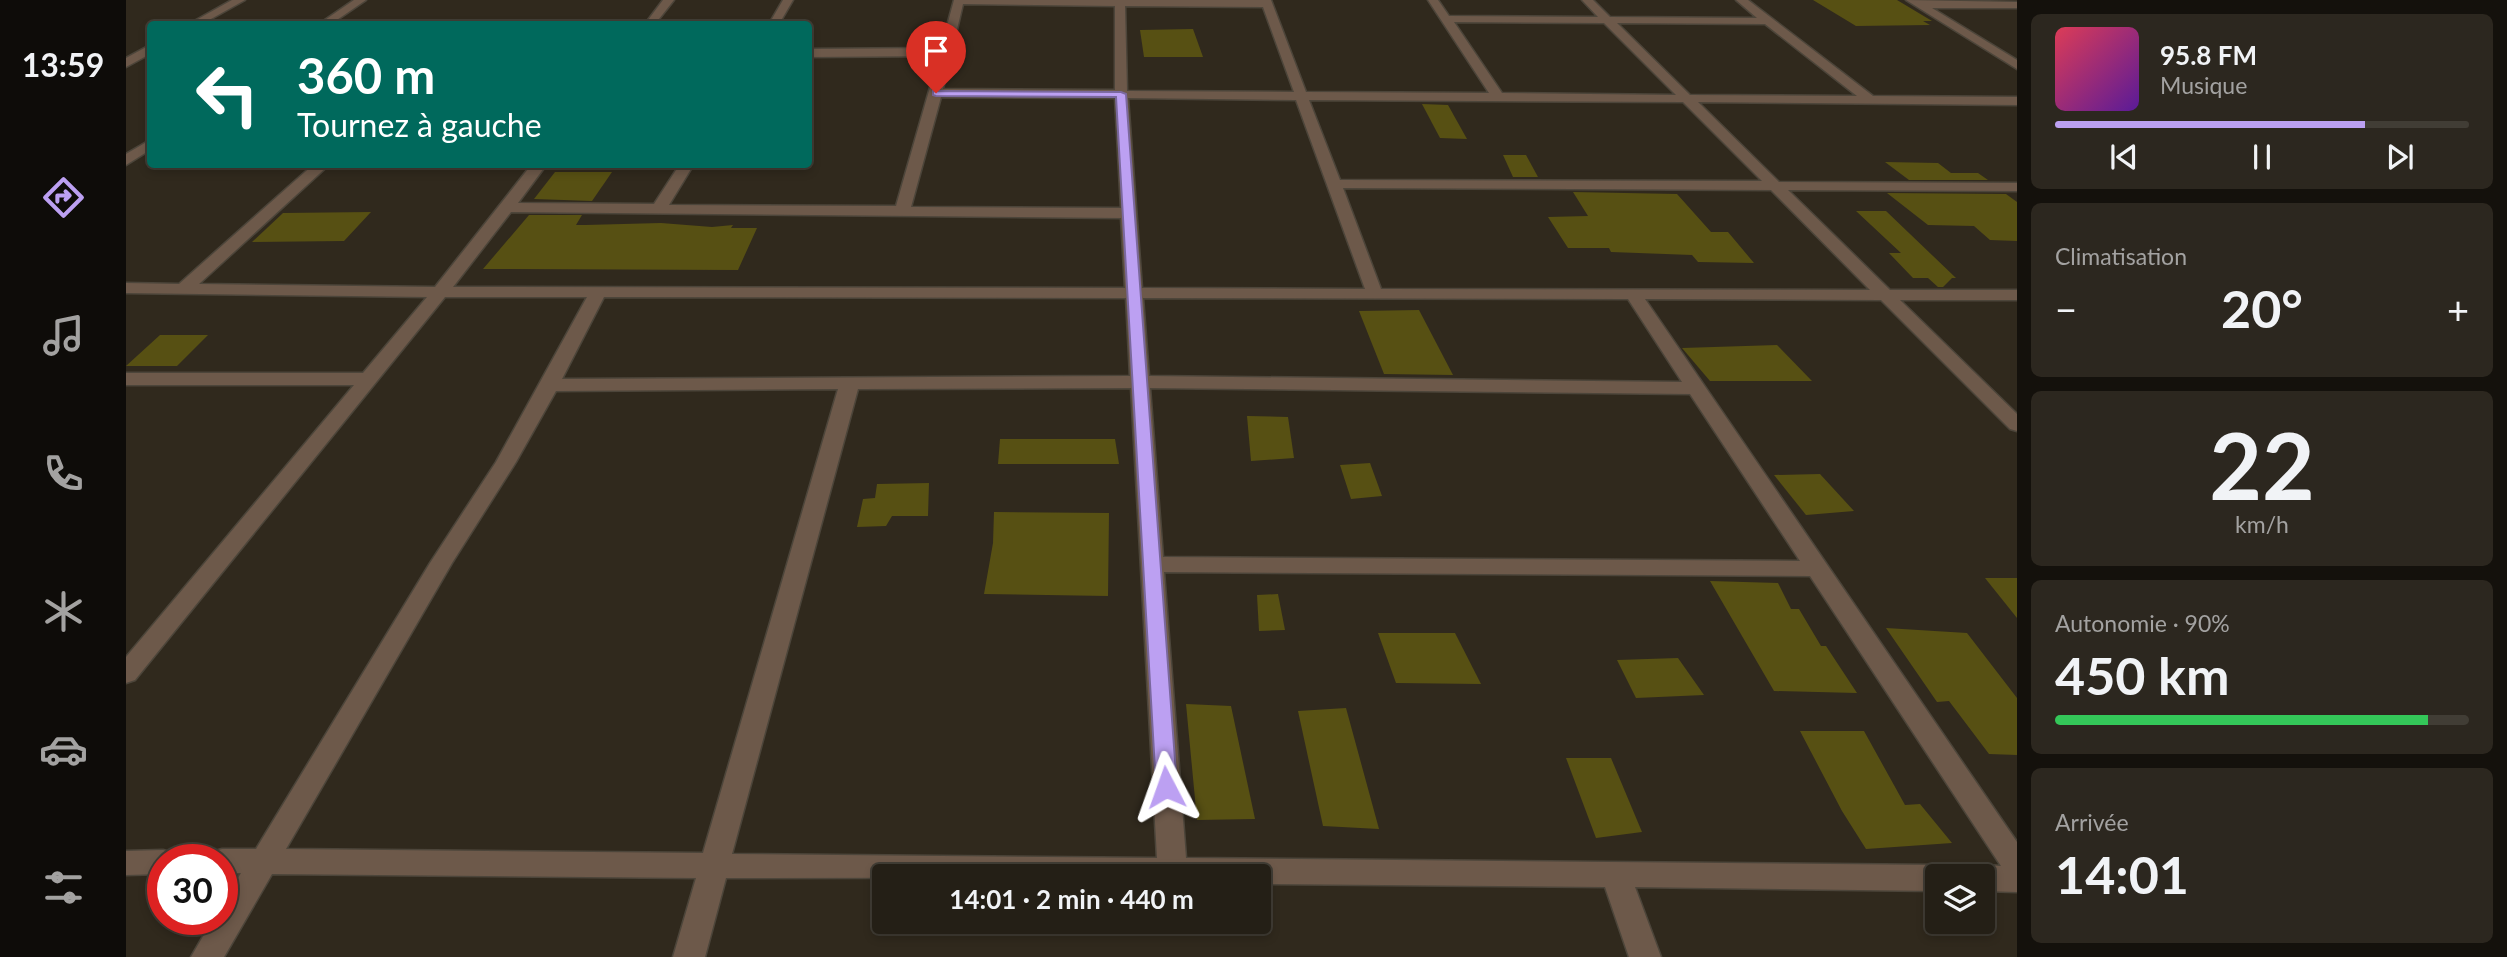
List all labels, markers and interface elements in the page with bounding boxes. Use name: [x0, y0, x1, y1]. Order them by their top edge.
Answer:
pin: [906, 21, 966, 93]
icon: arrive: [917, 32, 955, 70]
text: 95.8 FM: [2160, 39, 2257, 71]
text: 13:59: [22, 45, 104, 84]
text: 360 m: [297, 46, 435, 104]
icon: left: [182, 49, 273, 140]
text: Musique: [2160, 71, 2247, 99]
text: Tournez à gauche: [297, 105, 542, 144]
icon: previous: [2105, 138, 2143, 176]
icon: pause: [2243, 138, 2281, 176]
icon: next: [2381, 138, 2419, 176]
icon: directions: [39, 173, 88, 222]
text: Climatisation: [2055, 242, 2187, 270]
text: 20°: [2221, 277, 2303, 339]
text: −: [2055, 286, 2077, 332]
text: +: [2447, 286, 2469, 332]
icon: music: [39, 311, 88, 360]
text: 22: [2209, 410, 2315, 519]
icon: phone: [39, 449, 88, 498]
text: km/h: [2235, 510, 2289, 538]
icon: climate: [39, 587, 88, 636]
text: Autonomie · 90%: [2055, 609, 2230, 637]
text: 450 km: [2055, 644, 2229, 706]
icon: car: [39, 725, 88, 774]
position arrow: [1129, 750, 1203, 824]
text: Arrivée: [2055, 808, 2129, 836]
text: 14:01: [2055, 843, 2189, 905]
speed limit sign: 30: [147, 844, 238, 935]
icon: filters: [39, 863, 88, 912]
map controls: [1925, 864, 1995, 934]
button: layers: [1925, 864, 1995, 934]
text: 14:01 · 2 min · 440 m: [949, 883, 1194, 915]

